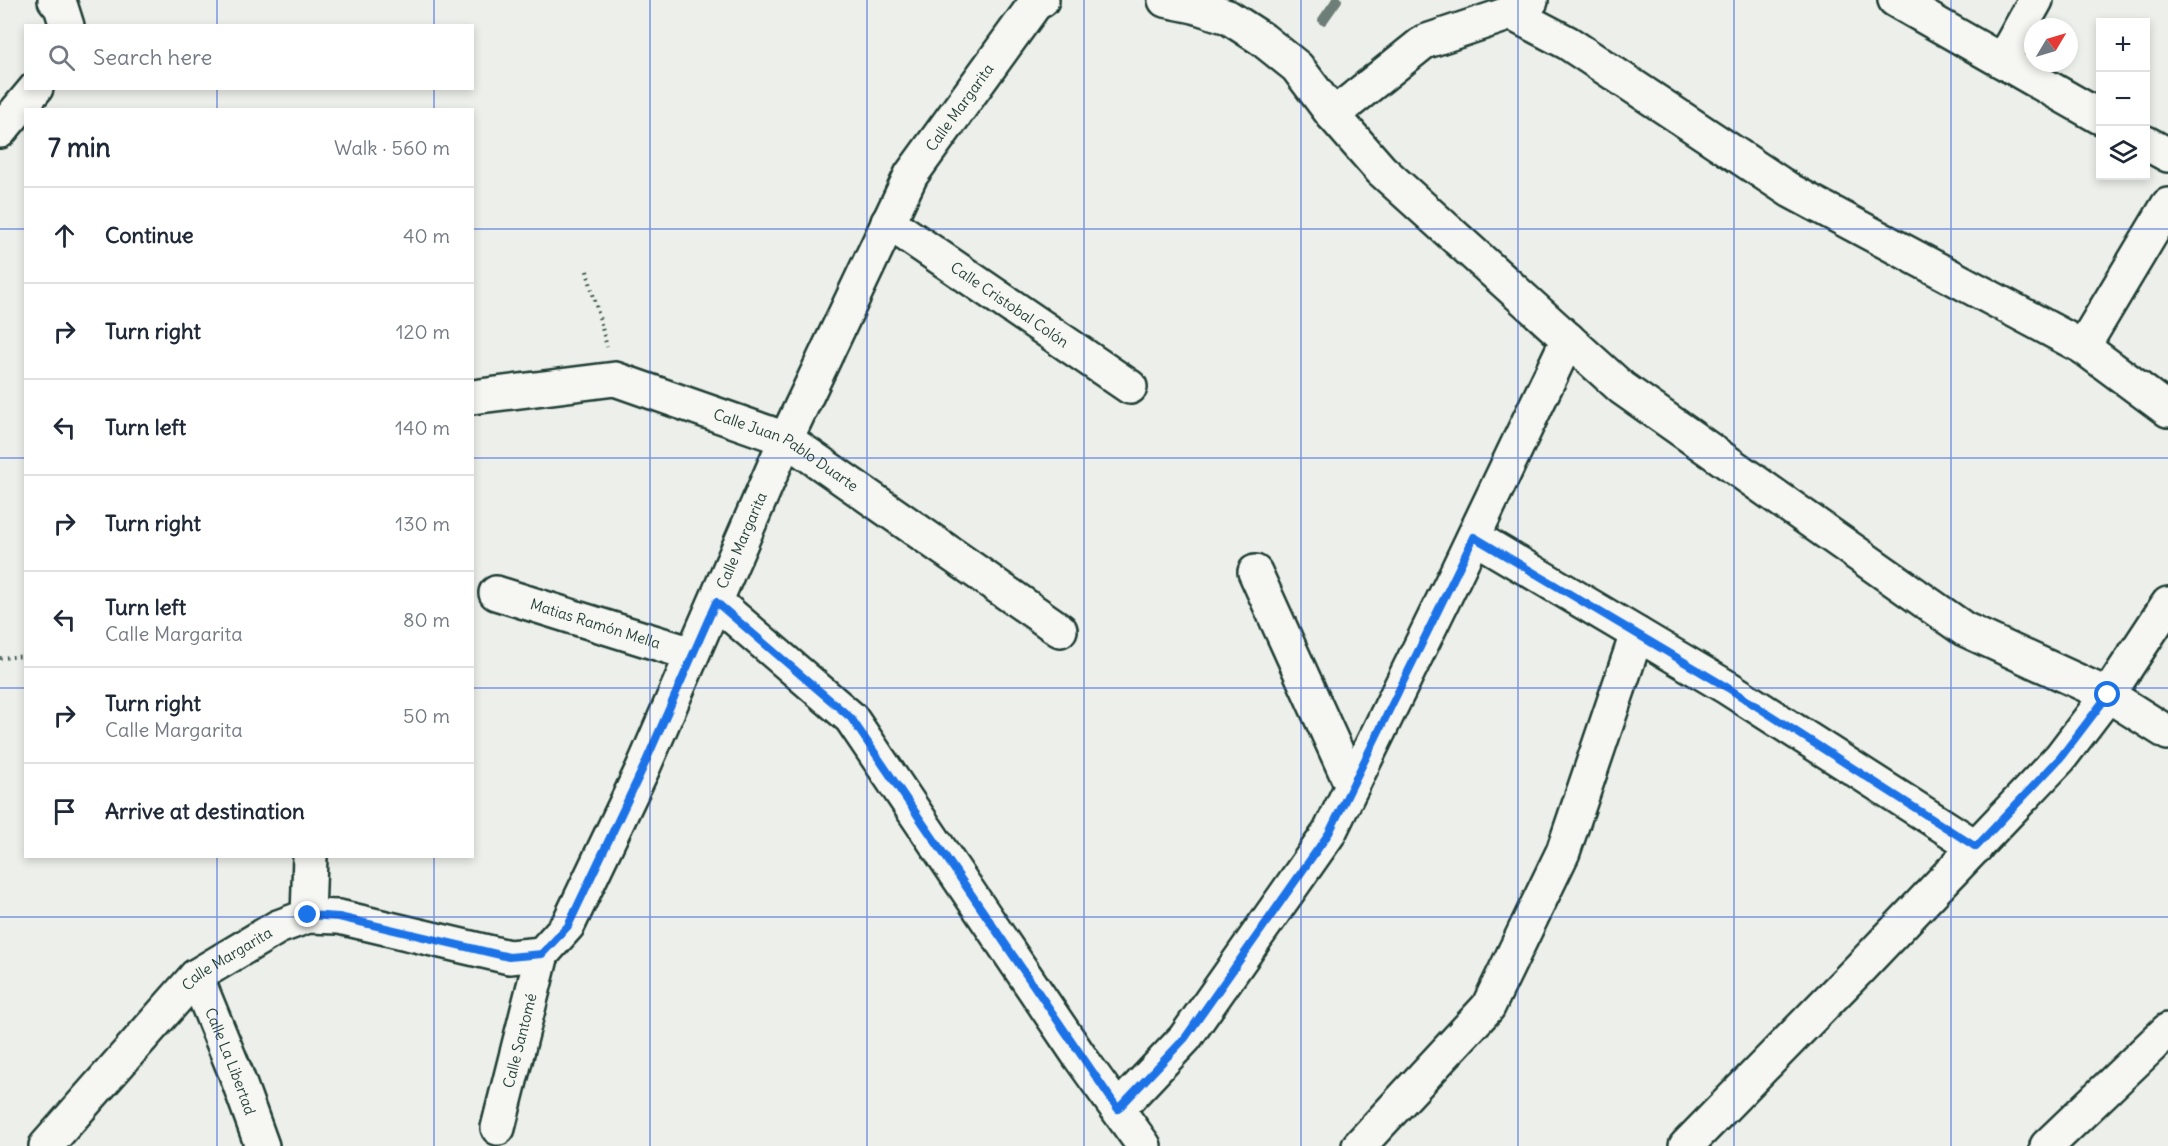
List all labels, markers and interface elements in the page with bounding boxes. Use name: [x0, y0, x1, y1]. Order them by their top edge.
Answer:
north arrow: [2024, 18, 2078, 72]
map controls: [2096, 18, 2150, 180]
button: +: [2096, 18, 2150, 72]
search box: [24, 24, 474, 90]
icon: search: [45, 41, 78, 74]
text: Search here: [93, 43, 212, 71]
street label: Calle Margarita: [921, 60, 998, 155]
button: −: [2096, 72, 2150, 126]
button: layers: [2096, 126, 2150, 180]
text: 7 min: [48, 131, 111, 164]
text: Walk · 560 m: [334, 135, 450, 160]
icon: ahead: [48, 219, 81, 252]
text: Continue: [105, 221, 194, 249]
text: 40 m: [403, 223, 450, 248]
street label: Calle Cristobal Colón: [947, 257, 1073, 352]
icon: right: [48, 315, 81, 348]
text: Turn right: [105, 317, 201, 345]
text: 120 m: [396, 319, 450, 344]
street label: Calle Juan Pablo Duarte: [711, 404, 862, 495]
icon: left: [48, 411, 81, 444]
text: Turn left: [105, 413, 186, 441]
text: 140 m: [395, 415, 450, 440]
street label: Calle Margarita: [712, 489, 771, 592]
icon: right: [48, 507, 81, 540]
text: Turn right: [105, 509, 201, 537]
text: 130 m: [395, 511, 450, 536]
text: Turn left: [105, 593, 186, 621]
street label: Matias Ramón Mella: [528, 594, 663, 653]
icon: left: [48, 603, 81, 636]
text: 80 m: [403, 607, 450, 632]
text: Calle Margarita: [105, 621, 243, 646]
route start: [2094, 681, 2120, 707]
text: Turn right: [105, 689, 201, 717]
icon: right: [48, 699, 81, 732]
text: 50 m: [403, 703, 450, 728]
text: Calle Margarita: [105, 717, 243, 742]
icon: arrive: [48, 795, 81, 828]
text: Arrive at destination: [105, 797, 305, 825]
route end: [294, 901, 320, 927]
street label: Calle Margarita: [178, 923, 276, 994]
street label: Calle Santomé: [498, 991, 541, 1090]
street label: Calle La Libertad: [201, 1005, 260, 1118]

